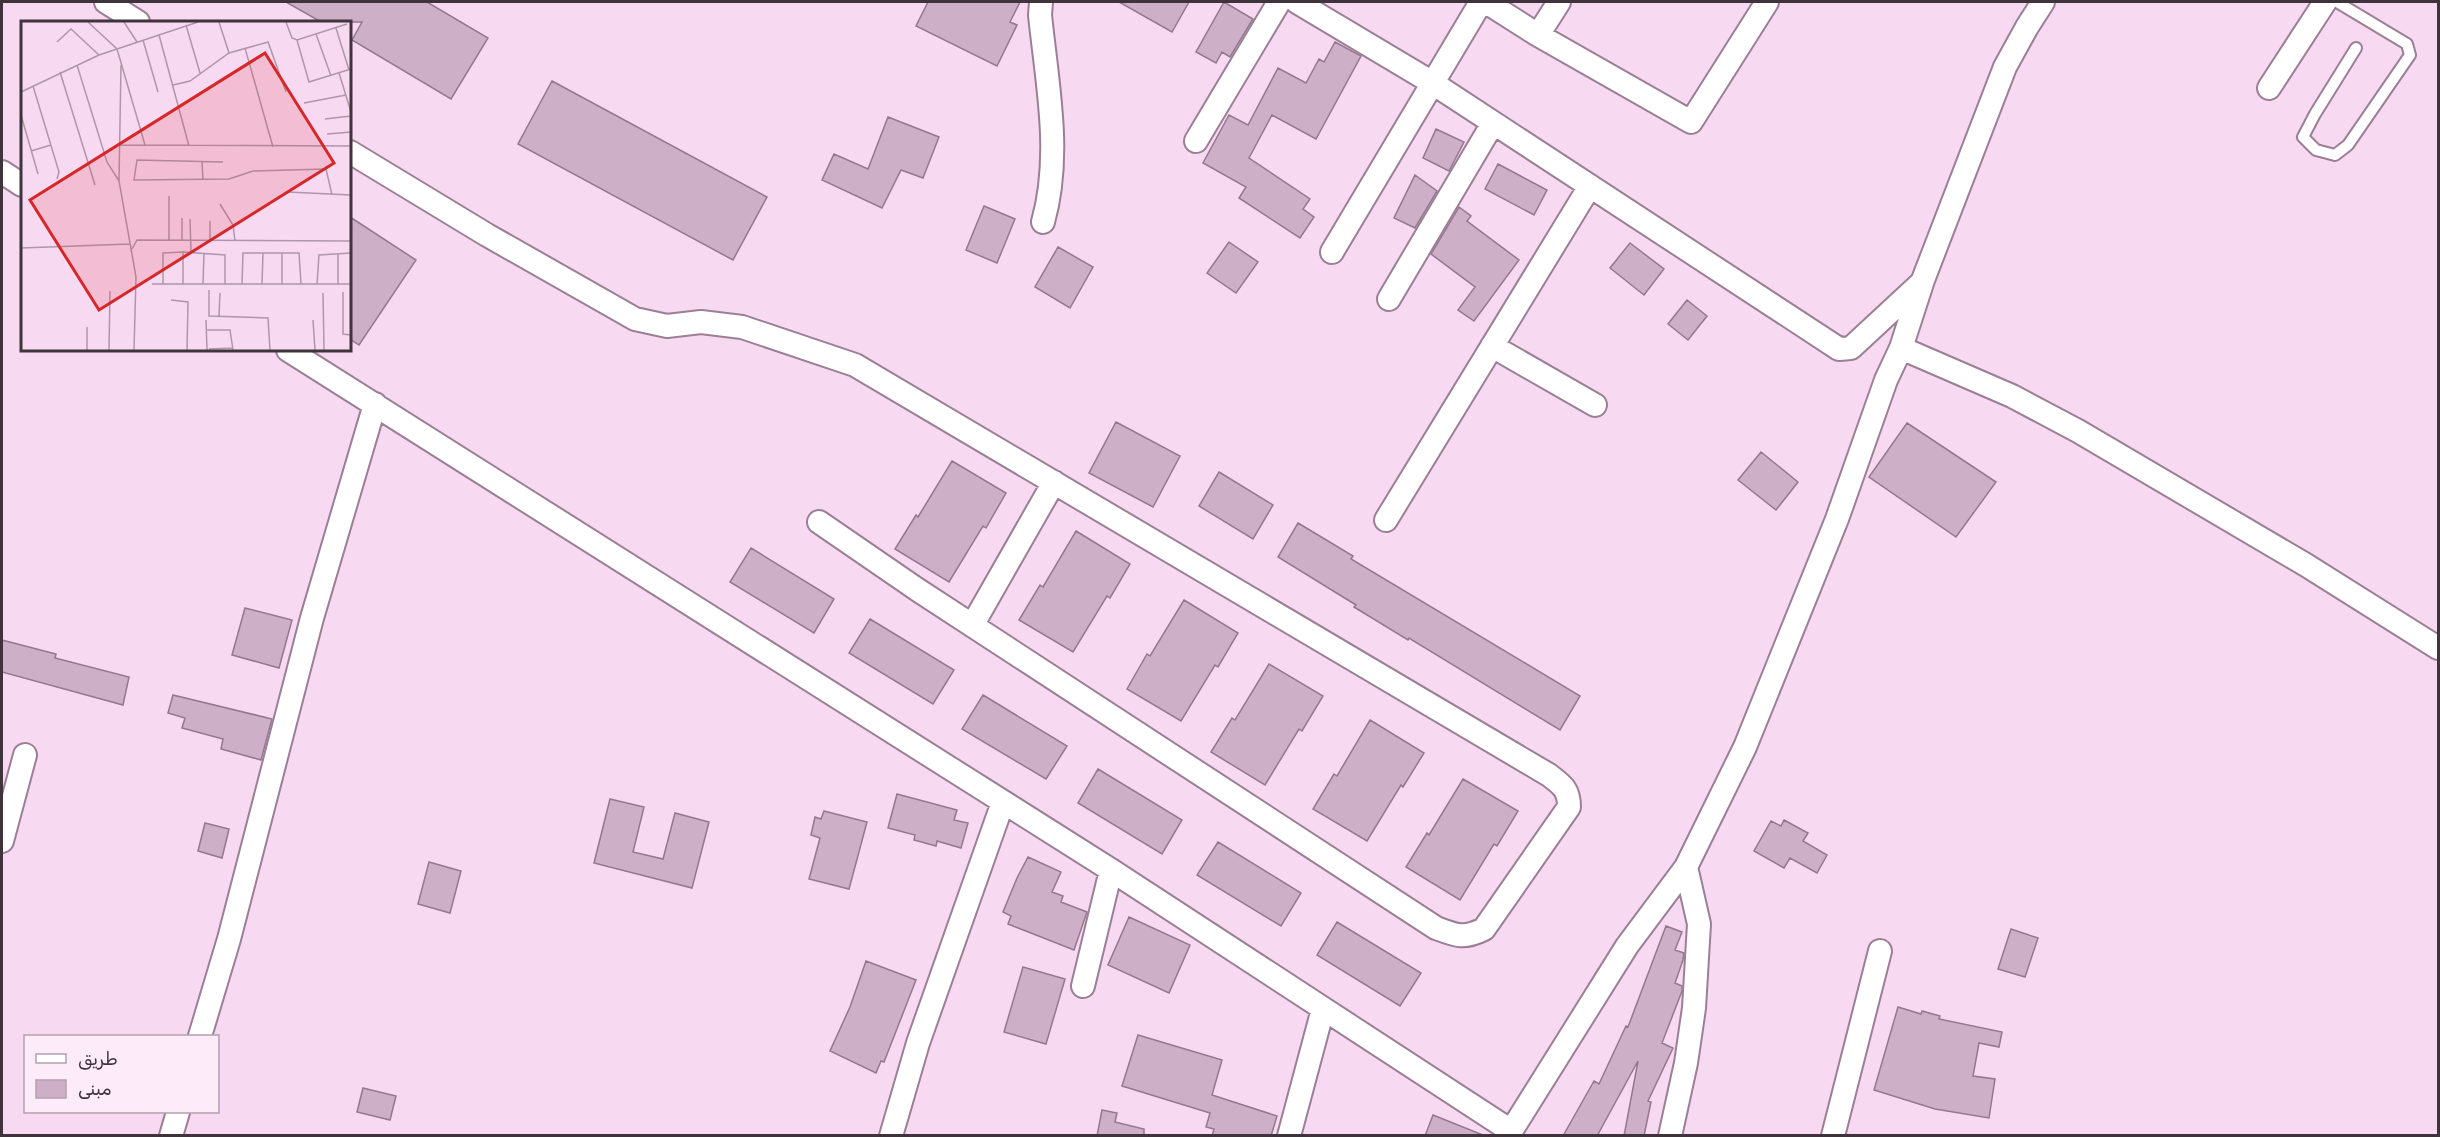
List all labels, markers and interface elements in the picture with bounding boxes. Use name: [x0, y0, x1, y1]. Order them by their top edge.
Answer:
inset map: [21, 21, 351, 351]
legend: [24, 1035, 219, 1113]
text: طريق: [78, 1048, 118, 1070]
text: مبنى: [78, 1078, 112, 1100]

